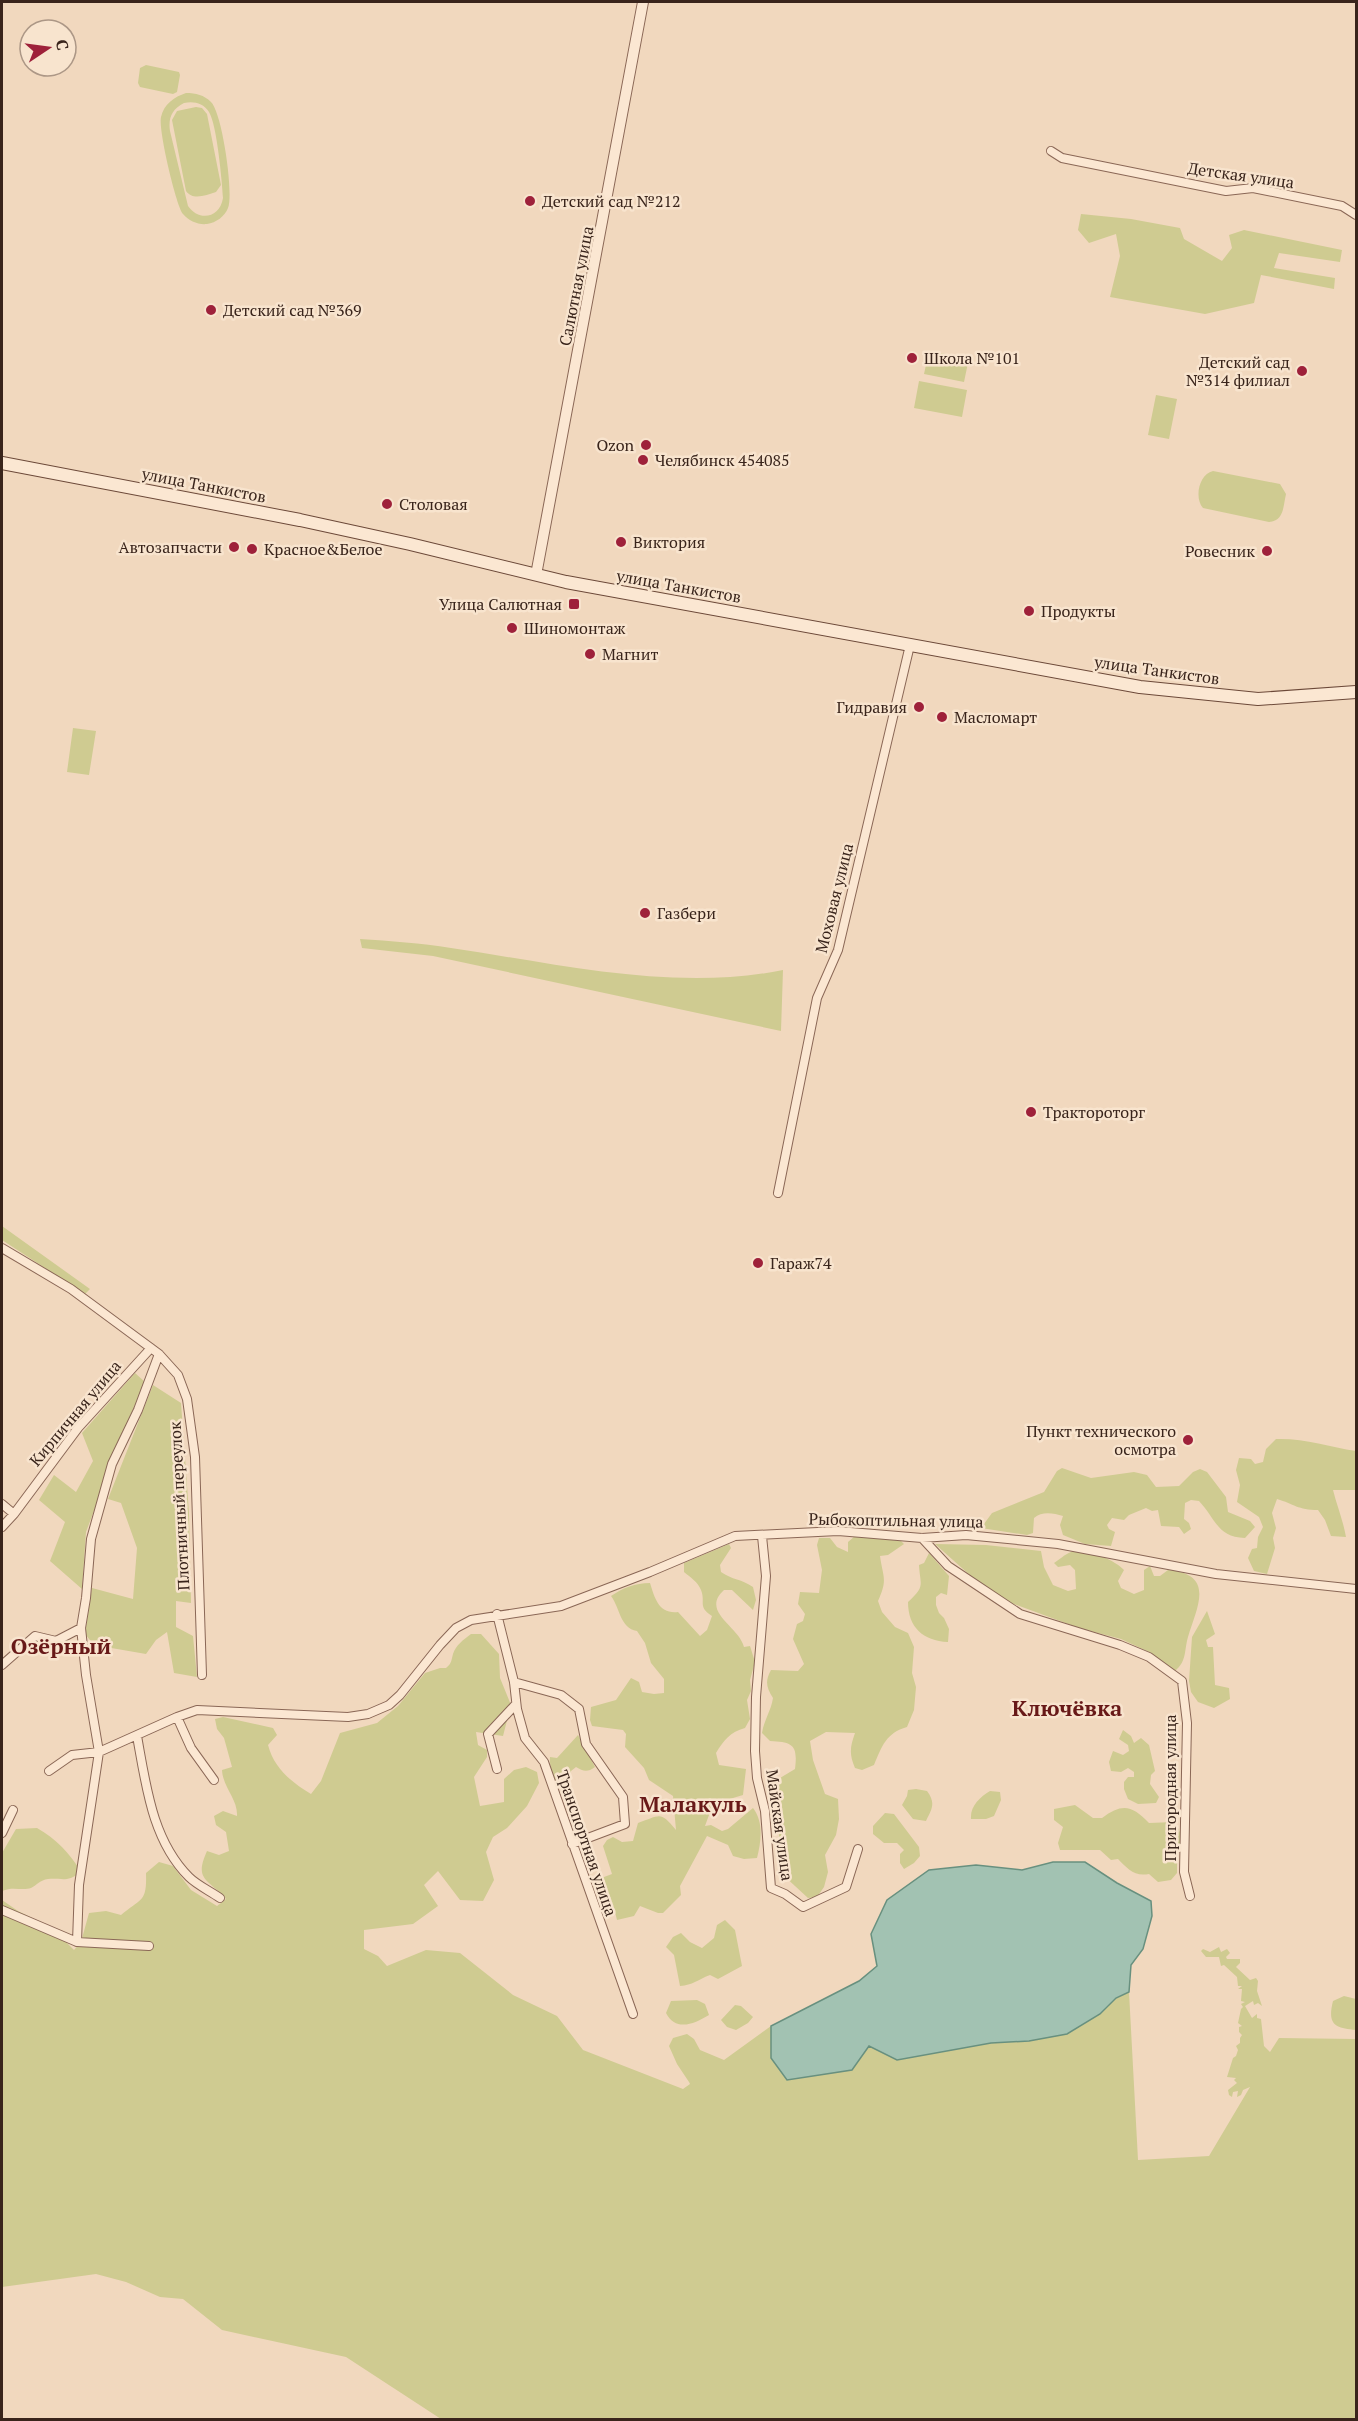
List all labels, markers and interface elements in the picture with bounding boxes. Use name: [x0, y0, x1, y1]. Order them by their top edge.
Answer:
north arrow: [18, 18, 78, 78]
text: С: [51, 37, 75, 52]
street label: Детская улица: [1186, 157, 1296, 193]
place label: Детский сад №212: [542, 190, 680, 212]
marker: Детский сад №212: [523, 194, 537, 208]
street label: Салютная улица: [554, 224, 598, 348]
place label: Детский сад №369: [223, 299, 361, 321]
marker: Детский сад №369: [204, 303, 218, 317]
place label: Школа №101: [924, 347, 1020, 369]
marker: Школа №101: [905, 351, 919, 365]
place label: Детский сад №314 филиал: [1186, 351, 1290, 391]
marker: Детский сад №314 филиал: [1295, 364, 1309, 378]
place label: Ozon: [596, 434, 634, 456]
marker: Ozon: [639, 438, 653, 452]
place label: Челябинск 454085: [655, 449, 790, 471]
marker: Челябинск 454085: [636, 453, 650, 467]
street label: улица Танкистов: [139, 462, 268, 508]
place label: Столовая: [399, 493, 468, 515]
marker: Столовая: [380, 497, 394, 511]
place label: Виктория: [633, 531, 705, 553]
marker: Виктория: [614, 535, 628, 549]
place label: Автозапчасти: [118, 536, 222, 558]
place label: Красное&Белое: [264, 538, 382, 560]
marker: Автозапчасти: [227, 540, 241, 554]
place label: Ровесник: [1185, 540, 1255, 562]
marker: Красное&Белое: [245, 542, 259, 556]
marker: Ровесник: [1260, 544, 1274, 558]
street label: улица Танкистов: [614, 564, 743, 608]
place label: Улица Салютная: [439, 593, 562, 615]
marker: Улица Салютная: [567, 597, 581, 611]
place label: Продукты: [1041, 600, 1116, 622]
marker: Продукты: [1022, 604, 1036, 618]
place label: Шиномонтаж: [524, 617, 626, 639]
marker: Шиномонтаж: [505, 621, 519, 635]
place label: Магнит: [602, 643, 658, 665]
marker: Магнит: [583, 647, 597, 661]
street label: улица Танкистов: [1092, 650, 1221, 690]
place label: Гидравия: [836, 696, 907, 718]
marker: Гидравия: [912, 700, 926, 714]
place label: Масломарт: [954, 706, 1037, 728]
marker: Масломарт: [935, 710, 949, 724]
street label: Моховая улица: [810, 841, 858, 955]
place label: Газбери: [657, 902, 716, 924]
marker: Газбери: [638, 906, 652, 920]
place label: Трактороторг: [1043, 1101, 1145, 1123]
marker: Трактороторг: [1024, 1105, 1038, 1119]
place label: Гараж74: [770, 1252, 832, 1274]
marker: Гараж74: [751, 1256, 765, 1270]
street label: Кирпичная улица: [24, 1355, 126, 1471]
place label: Пункт технического осмотра: [1026, 1420, 1176, 1460]
street label: Плотничный переулок: [164, 1421, 194, 1591]
marker: Пункт технического осмотра: [1181, 1433, 1195, 1447]
street label: Рыбокоптильная улица: [808, 1507, 984, 1533]
district label: Озёрный: [11, 1631, 111, 1660]
district label: Ключёвка: [1012, 1693, 1122, 1722]
street label: Пригородная улица: [1159, 1714, 1181, 1862]
street label: Транспортная улица: [552, 1767, 622, 1919]
street label: Майская улица: [761, 1768, 799, 1882]
district label: Малакуль: [639, 1789, 747, 1818]

